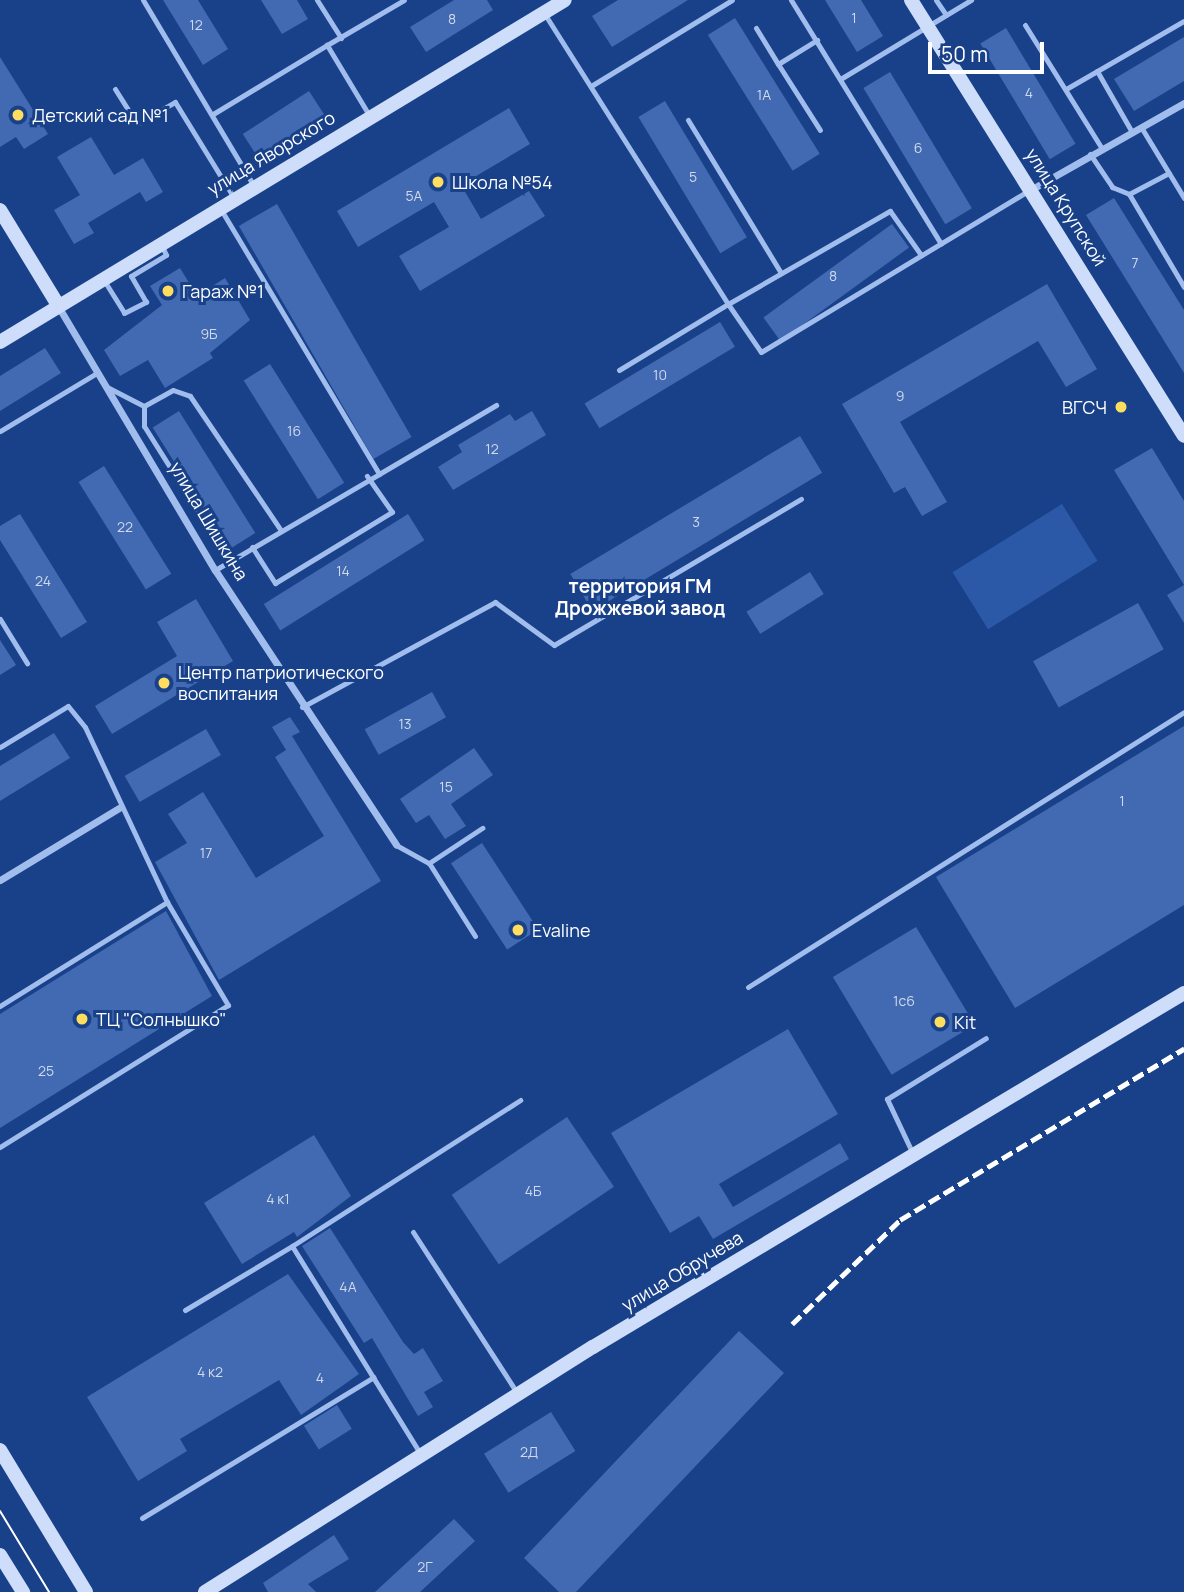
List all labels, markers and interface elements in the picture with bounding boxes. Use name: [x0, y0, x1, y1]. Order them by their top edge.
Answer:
house number: 1: [851, 10, 857, 26]
house number: 8: [448, 11, 456, 27]
house number: 12: [189, 17, 203, 33]
scale bar: [932, 28, 1048, 72]
text: 50 m: [941, 40, 988, 68]
house number: 4: [1025, 85, 1033, 101]
house number: 1А: [757, 87, 771, 103]
place label: Детский сад №1: [32, 104, 169, 126]
street label: улица Яворского: [203, 106, 339, 200]
marker: Детский сад №1: [10, 107, 26, 123]
house number: 6: [914, 140, 922, 156]
street label: улица Крупской: [1021, 144, 1111, 270]
house number: 5: [689, 169, 697, 185]
place label: Школа №54: [452, 171, 553, 193]
marker: Школа №54: [430, 174, 446, 190]
house number: 5А: [406, 188, 422, 204]
house number: 7: [1131, 255, 1139, 271]
house number: 8: [829, 268, 837, 284]
place label: Гараж №1: [182, 280, 264, 302]
marker: Гараж №1: [160, 283, 176, 299]
house number: 9Б: [200, 326, 218, 342]
house number: 10: [653, 367, 667, 383]
house number: 9: [896, 388, 904, 404]
place label: ВГСЧ: [1062, 396, 1107, 418]
marker: ВГСЧ: [1113, 399, 1129, 415]
house number: 16: [287, 423, 301, 439]
house number: 12: [485, 441, 499, 457]
street label: улица Шишкина: [165, 458, 253, 584]
house number: 3: [692, 514, 700, 530]
house number: 22: [117, 519, 133, 535]
house number: 14: [336, 563, 350, 579]
house number: 24: [35, 573, 51, 589]
district label: территория ГМ Дрожжевой завод: [555, 576, 725, 620]
place label: Центр патриотического воспитания: [178, 662, 384, 704]
marker: Центр патриотического воспитания: [156, 675, 172, 691]
house number: 13: [398, 716, 412, 732]
house number: 15: [439, 779, 453, 795]
house number: 1: [1119, 793, 1125, 809]
house number: 17: [200, 845, 212, 861]
place label: Evaline: [532, 919, 590, 941]
marker: Evaline: [510, 922, 526, 938]
house number: 1с6: [893, 993, 915, 1009]
place label: ТЦ "Солнышко": [96, 1008, 226, 1030]
marker: ТЦ "Солнышко": [74, 1011, 90, 1027]
place label: Kit: [954, 1011, 976, 1033]
marker: Kit: [932, 1014, 948, 1030]
house number: 25: [38, 1063, 54, 1079]
house number: 4Б: [525, 1183, 541, 1199]
house number: 4 к1: [266, 1191, 290, 1207]
street label: улица Обручева: [617, 1226, 747, 1316]
house number: 4А: [339, 1279, 357, 1295]
house number: 4 к2: [197, 1364, 223, 1380]
house number: 4: [316, 1370, 324, 1386]
house number: 2Д: [520, 1444, 538, 1460]
house number: 2Г: [417, 1559, 433, 1575]

